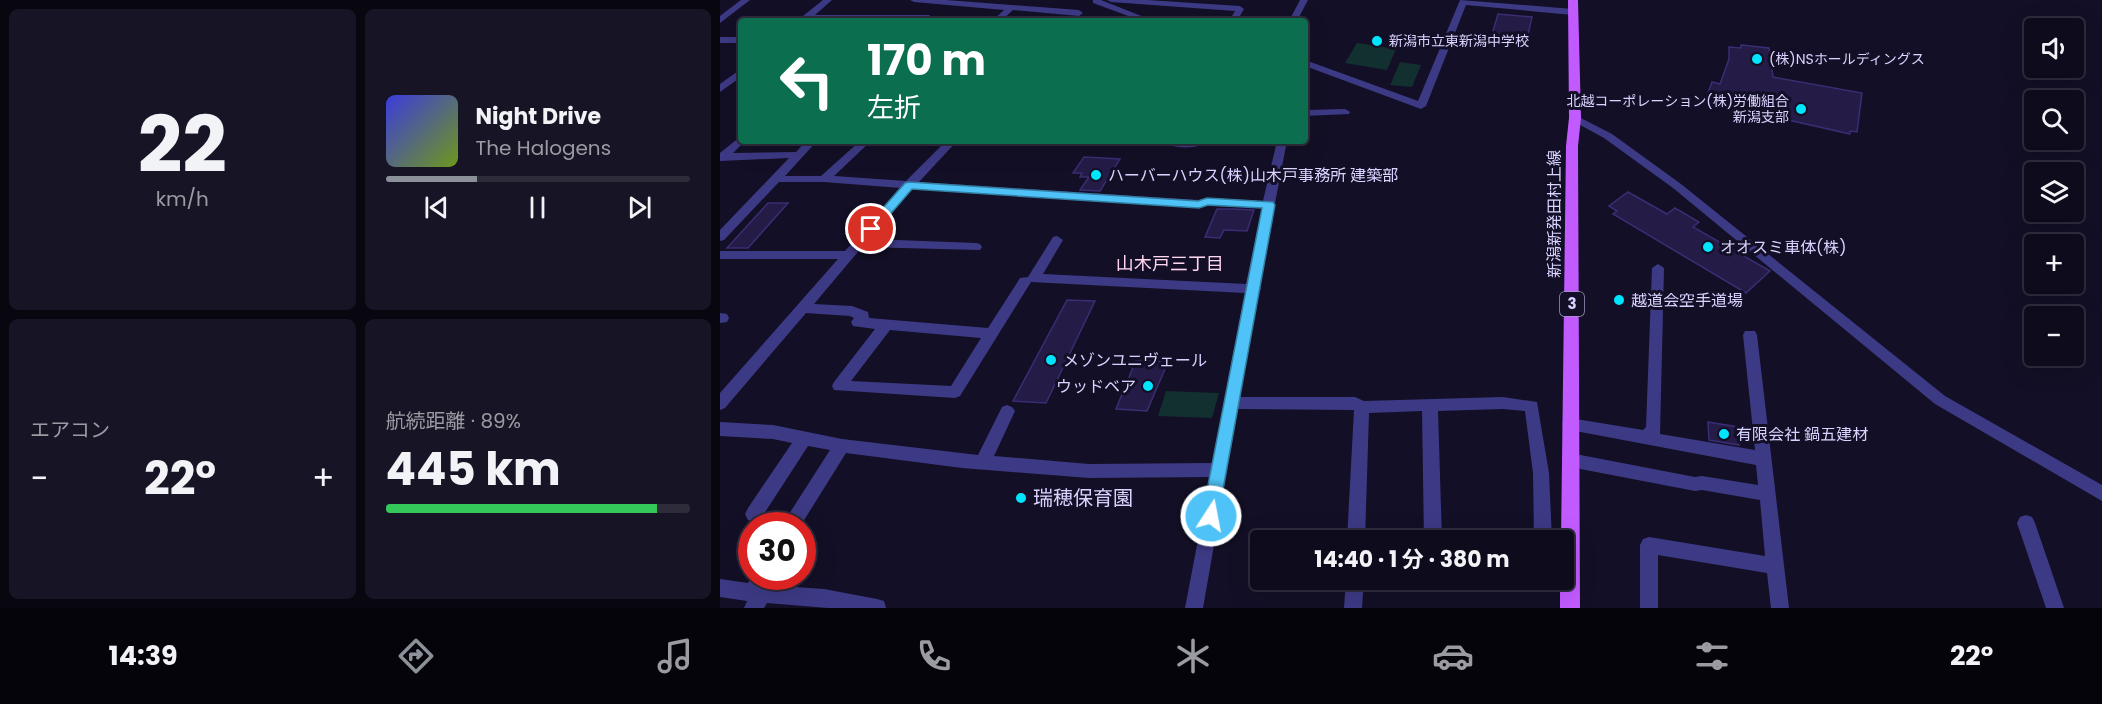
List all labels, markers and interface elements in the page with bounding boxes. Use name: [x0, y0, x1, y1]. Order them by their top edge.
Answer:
map controls: [2024, 18, 2084, 366]
button: sound: [2024, 18, 2084, 78]
text: 170 m: [867, 31, 986, 90]
place label: 新潟市立東新潟中学校: [1389, 31, 1529, 51]
marker: 新潟市立東新潟中学校: [1370, 34, 1384, 48]
icon: left: [768, 42, 846, 120]
place label: (株)NSホールディングス: [1769, 49, 1925, 69]
marker: (株)NSホールディングス: [1750, 52, 1764, 66]
text: 左折: [867, 89, 921, 126]
text: 22: [138, 90, 227, 199]
button: search: [2024, 90, 2084, 150]
place label: 北越コーポレーション(株)労働組合 新潟支部: [1567, 91, 1789, 127]
text: Night Drive: [476, 101, 601, 132]
marker: 北越コーポレーション(株)労働組合 新潟支部: [1794, 102, 1808, 116]
text: The Halogens: [476, 134, 611, 162]
street label: 新潟新発田村上線: [1543, 150, 1566, 278]
button: layers: [2024, 162, 2084, 222]
place label: ハーバーハウス(株)山木戸事務所 建築部: [1108, 164, 1398, 187]
marker: ハーバーハウス(株)山木戸事務所 建築部: [1089, 168, 1103, 182]
text: km/h: [156, 185, 209, 213]
icon: previous: [420, 191, 453, 224]
icon: pause: [521, 191, 554, 224]
icon: next: [623, 191, 656, 224]
pin: [845, 203, 896, 254]
icon: arrive: [854, 212, 887, 245]
button: +: [2024, 234, 2084, 294]
place label: オオスミ車体(株): [1720, 236, 1847, 259]
marker: オオスミ車体(株): [1701, 240, 1715, 254]
district label: 山木戸三丁目: [1116, 251, 1224, 276]
place label: 越道会空手道場: [1631, 289, 1743, 312]
road number: 3: [1560, 292, 1584, 316]
marker: 越道会空手道場: [1612, 293, 1626, 307]
button: −: [2024, 306, 2084, 366]
place label: メゾンユニヴェール: [1063, 349, 1207, 372]
marker: メゾンユニヴェール: [1044, 353, 1058, 367]
place label: ウッドベア: [1056, 375, 1136, 398]
marker: ウッドベア: [1141, 379, 1155, 393]
text: 航続距離 · 89%: [386, 407, 521, 435]
text: エアコン: [30, 416, 110, 444]
place label: 有限会社 鍋五建材: [1736, 423, 1868, 446]
marker: 有限会社 鍋五建材: [1717, 427, 1731, 441]
text: 445 km: [386, 438, 561, 501]
text: 22°: [144, 447, 216, 510]
text: −: [30, 455, 48, 502]
text: +: [312, 455, 335, 502]
place label: 瑞穂保育園: [1033, 484, 1133, 512]
position arrow: [1179, 484, 1243, 548]
marker: 瑞穂保育園: [1014, 491, 1028, 505]
speed limit sign: 30: [738, 512, 816, 590]
text: 14:40 · 1 分 · 380 m: [1314, 544, 1510, 575]
icon: directions: [395, 635, 437, 677]
icon: music: [654, 635, 696, 677]
icon: phone: [913, 635, 955, 677]
icon: climate: [1172, 635, 1214, 677]
icon: car: [1432, 635, 1474, 677]
icon: filters: [1691, 635, 1733, 677]
text: 14:39: [109, 637, 178, 674]
text: 22°: [1950, 637, 1993, 674]

